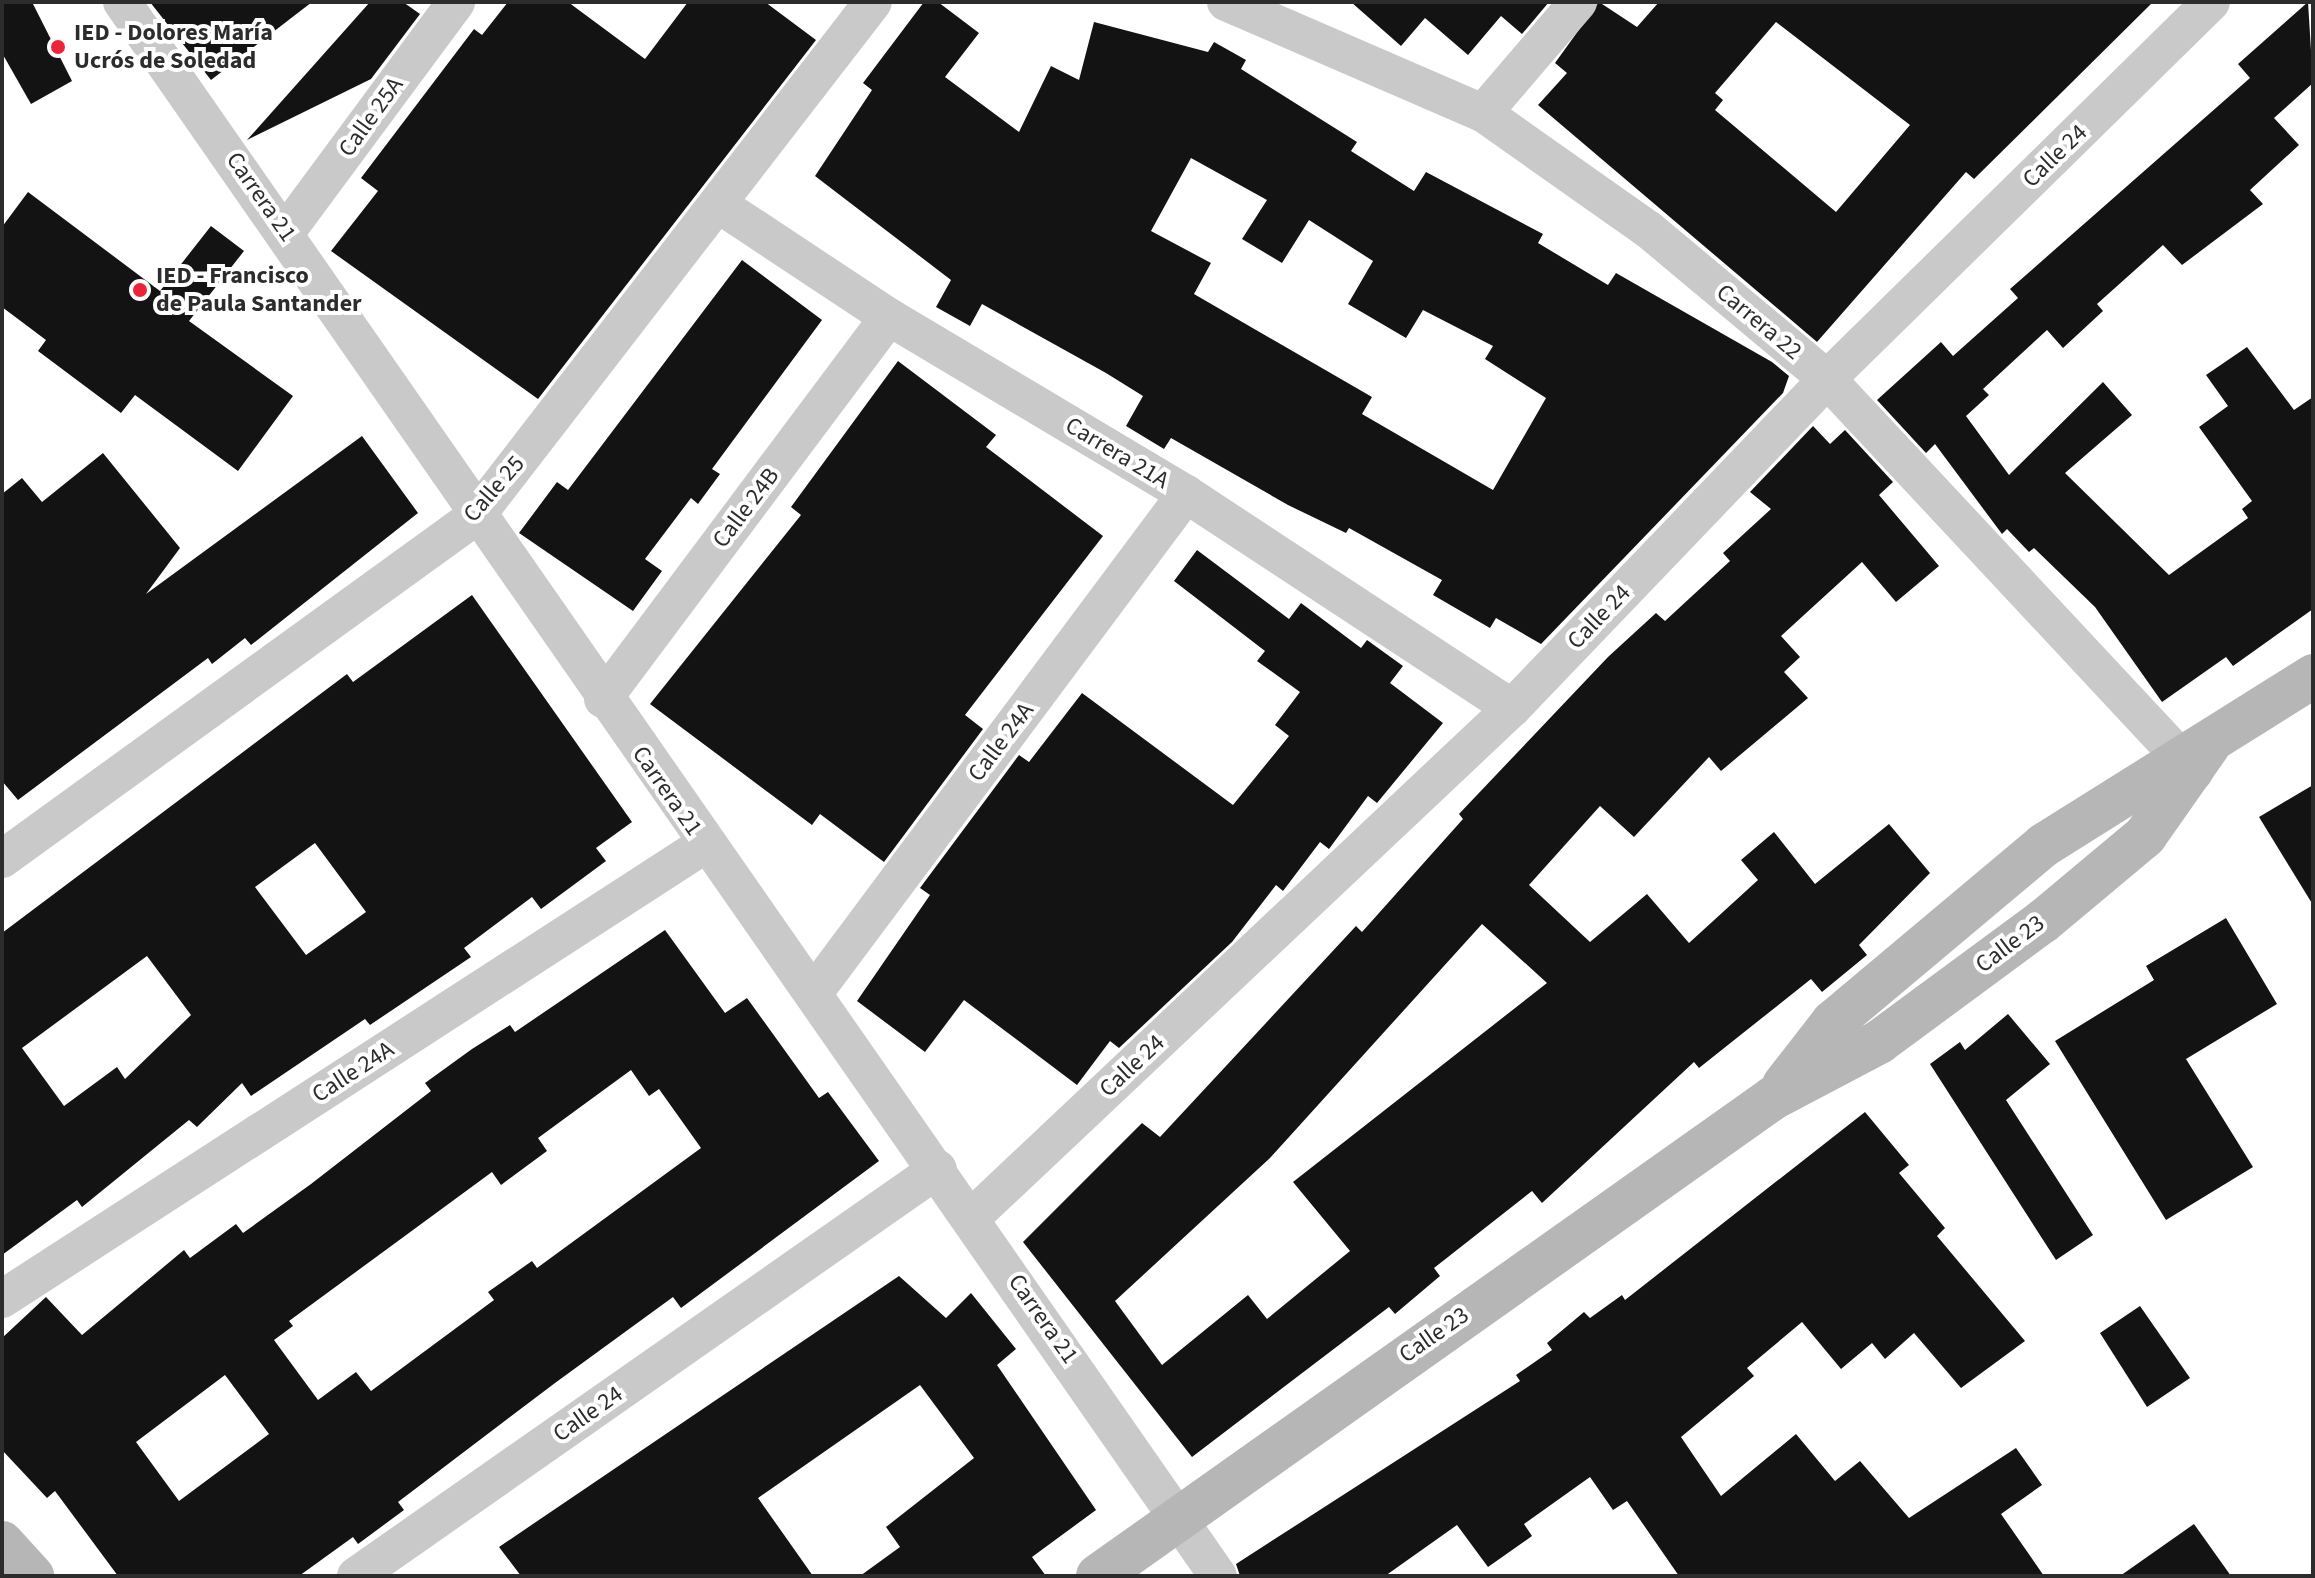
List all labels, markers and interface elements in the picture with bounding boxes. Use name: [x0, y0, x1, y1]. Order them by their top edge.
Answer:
place label: IED - Dolores María Ucrós de Soledad: [74, 19, 273, 75]
marker: IED - Dolores María Ucrós de Soledad: [49, 38, 67, 56]
street label: Calle 25A: [332, 71, 410, 163]
street label: Calle 24: [2017, 118, 2093, 194]
street label: Carrera 21: [220, 147, 302, 247]
place label: IED - Francisco de Paula Santander: [156, 262, 362, 318]
street label: Carrera 22: [1710, 278, 1808, 366]
marker: IED - Francisco de Paula Santander: [131, 281, 149, 299]
street label: Carrera 21A: [1060, 411, 1174, 495]
street label: Calle 25: [457, 450, 531, 528]
street label: Calle 24B: [707, 462, 785, 554]
street label: Calle 24: [1561, 579, 1637, 655]
street label: Calle 24A: [962, 697, 1040, 787]
street label: Carrera 21: [626, 741, 708, 841]
street label: Calle 23: [1970, 909, 2050, 979]
street label: Calle 24: [1093, 1029, 1171, 1103]
street label: Calle 24A: [307, 1035, 399, 1109]
street label: Carrera 21: [1002, 1269, 1084, 1369]
street label: Calle 23: [1394, 1301, 1474, 1369]
street label: Calle 24: [548, 1380, 628, 1448]

